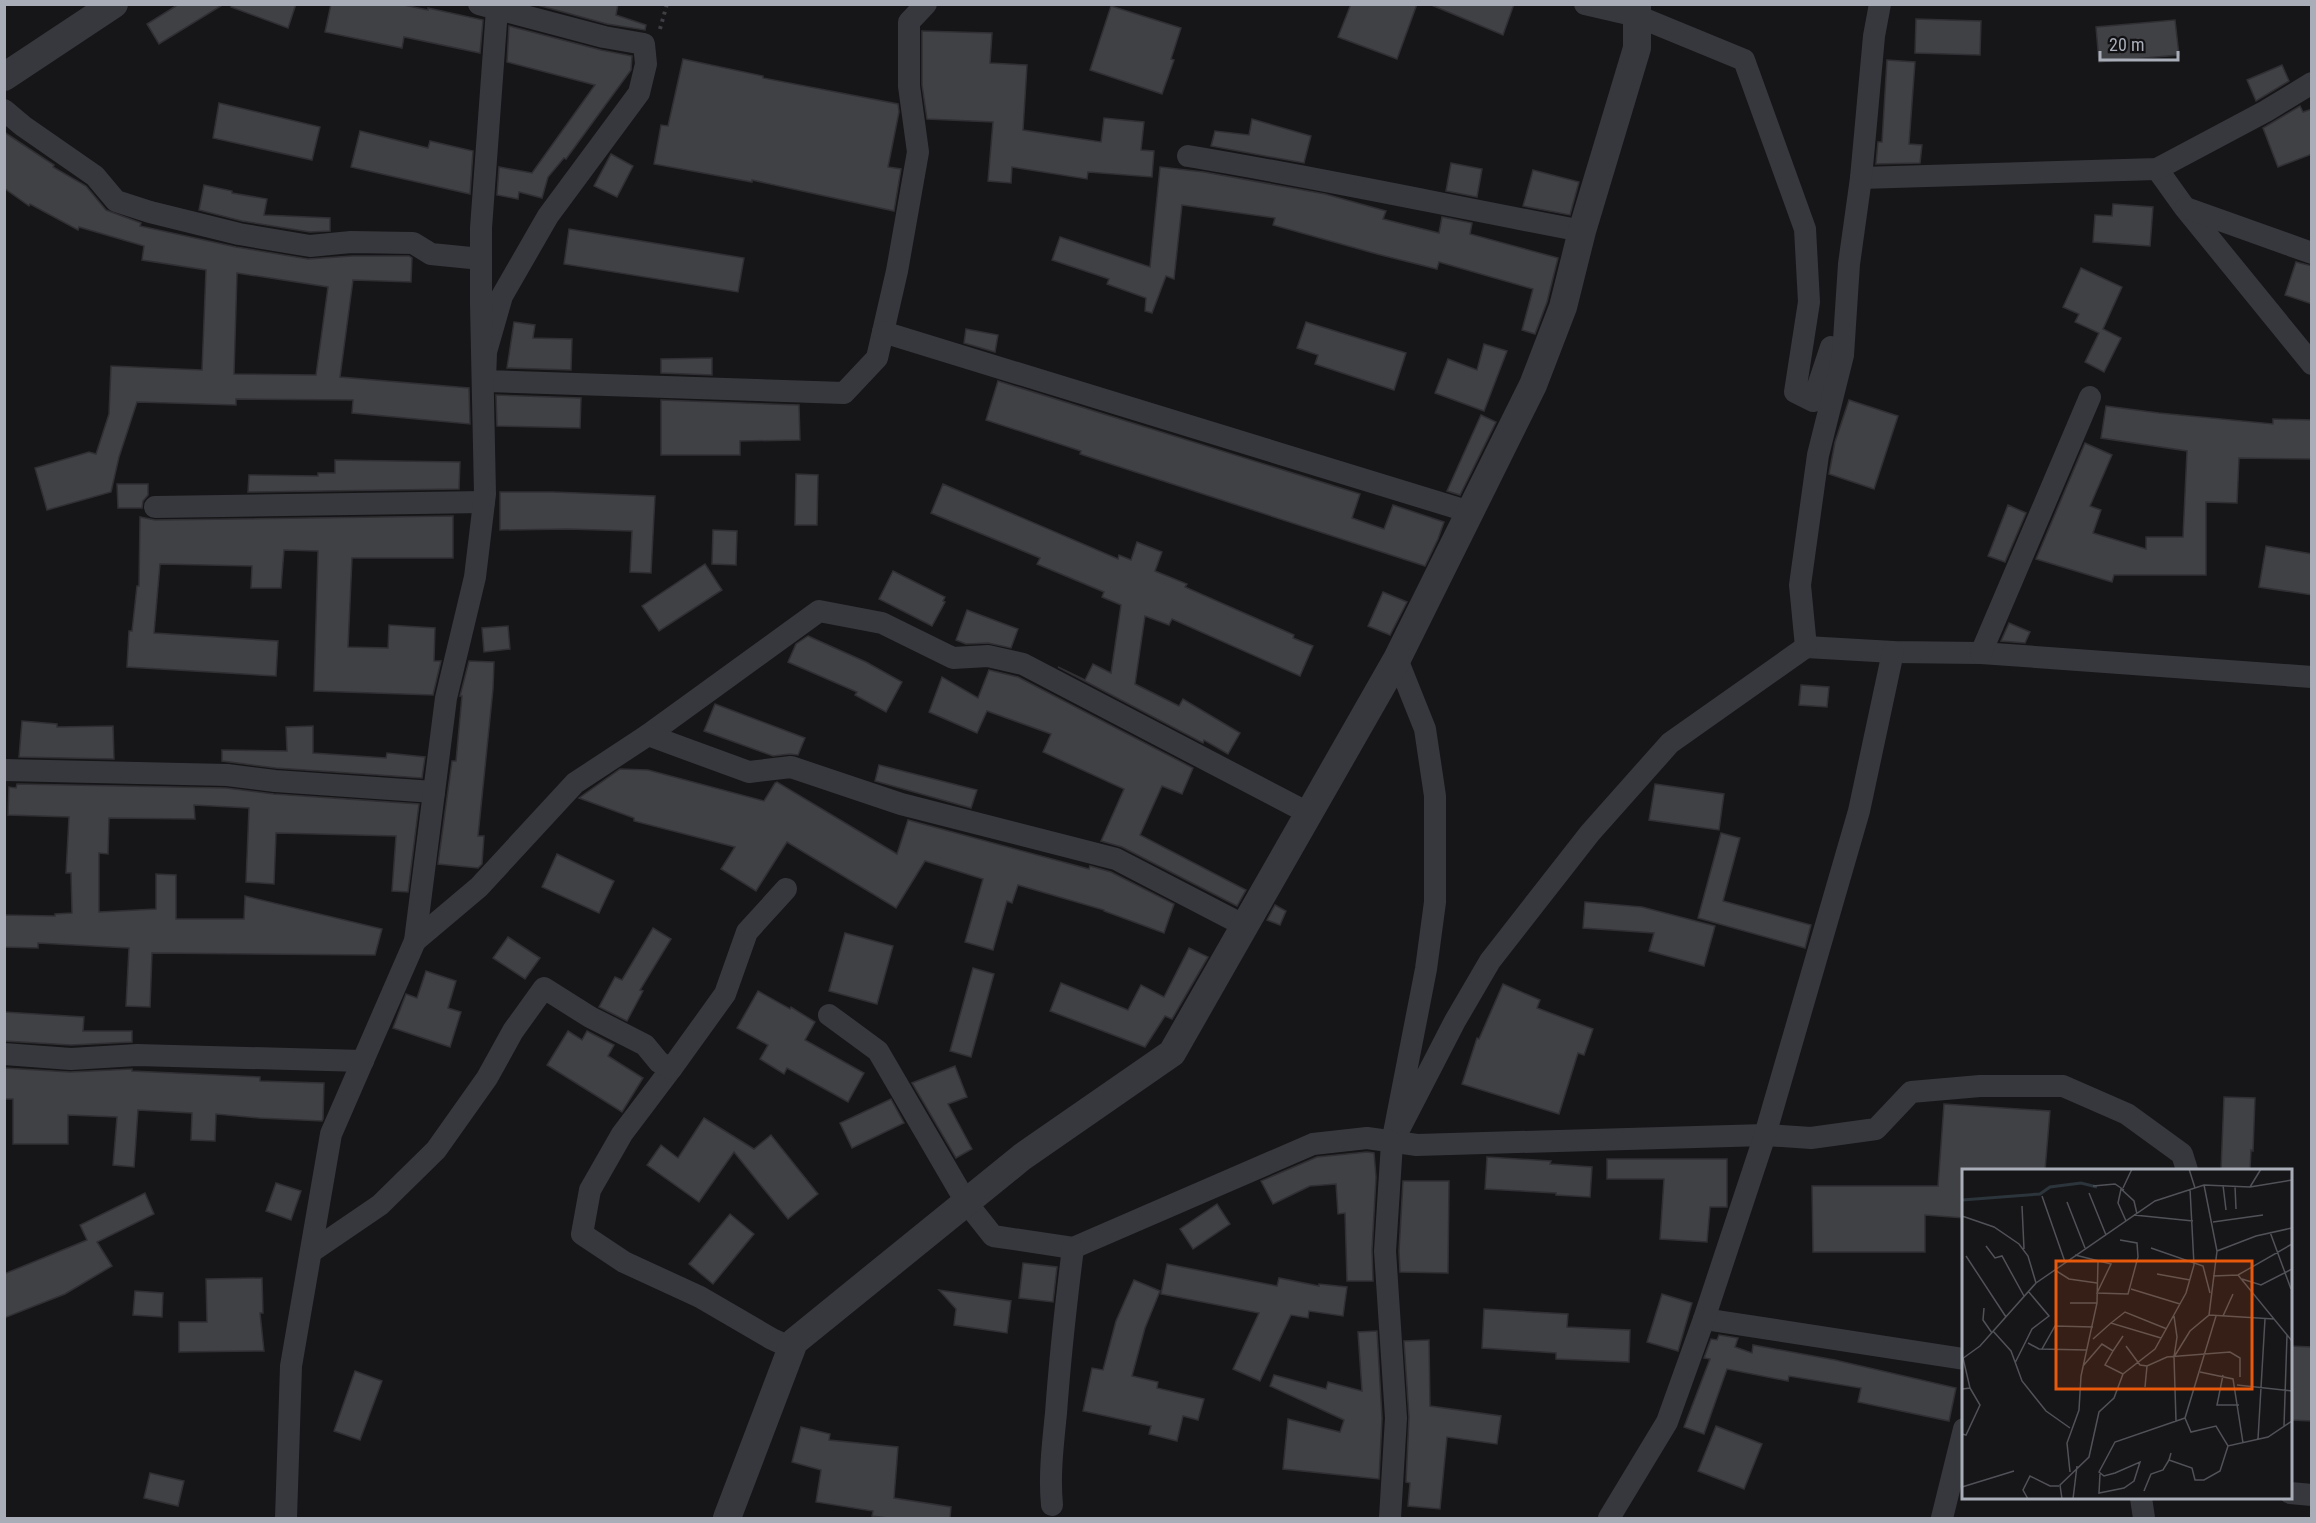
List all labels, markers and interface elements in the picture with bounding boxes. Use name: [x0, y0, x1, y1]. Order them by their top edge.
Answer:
scale bar: [2100, 24, 2178, 62]
text: 20 m: [2109, 34, 2144, 55]
inset map: [1962, 1169, 2292, 1499]

